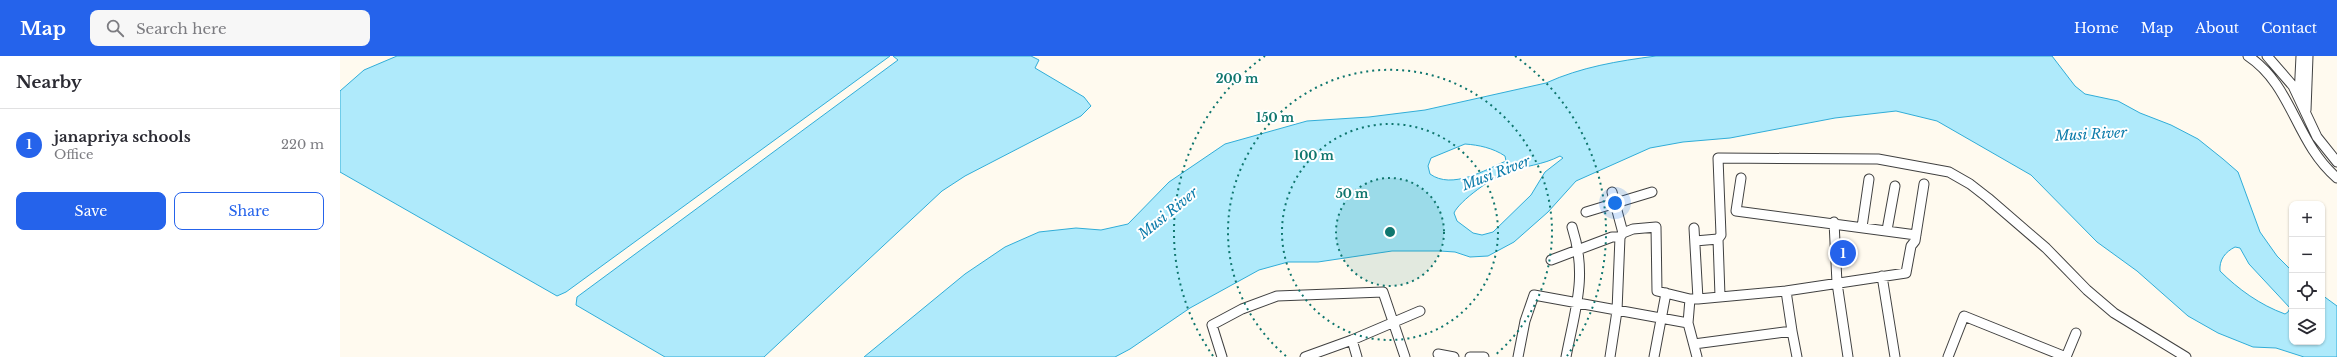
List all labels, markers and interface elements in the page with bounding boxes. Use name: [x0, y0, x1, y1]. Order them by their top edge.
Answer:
search box: [90, 10, 370, 46]
text: Map: [20, 17, 66, 40]
icon: search: [104, 17, 126, 39]
text: Search here: [136, 19, 227, 38]
text: Home: [2074, 19, 2119, 37]
text: Map: [2141, 19, 2173, 37]
text: About: [2195, 19, 2239, 37]
text: Contact: [2261, 19, 2317, 37]
text: 200 m: [1216, 71, 1259, 86]
text: Nearby: [16, 72, 82, 93]
text: 150 m: [1256, 110, 1295, 125]
water label: Musi River: [2054, 123, 2128, 145]
text: janapriya schools: [54, 127, 191, 146]
text: 1: [26, 136, 32, 153]
text: 220 m: [281, 136, 324, 153]
text: Office: [54, 146, 93, 163]
text: 100 m: [1294, 148, 1335, 163]
water label: Musi River: [1458, 152, 1533, 195]
water label: Musi River: [1134, 183, 1202, 243]
text: 50 m: [1336, 186, 1369, 201]
button: Save: [16, 192, 166, 230]
button: Share: [174, 192, 324, 230]
your location: [1605, 193, 1625, 213]
map controls: [2289, 201, 2325, 345]
button: +: [2289, 201, 2325, 237]
centre of rings: [1383, 225, 1397, 239]
button: −: [2289, 237, 2325, 273]
pin: 1: [1830, 238, 1856, 268]
button: locate: [2289, 273, 2325, 309]
button: layers: [2289, 309, 2325, 345]

